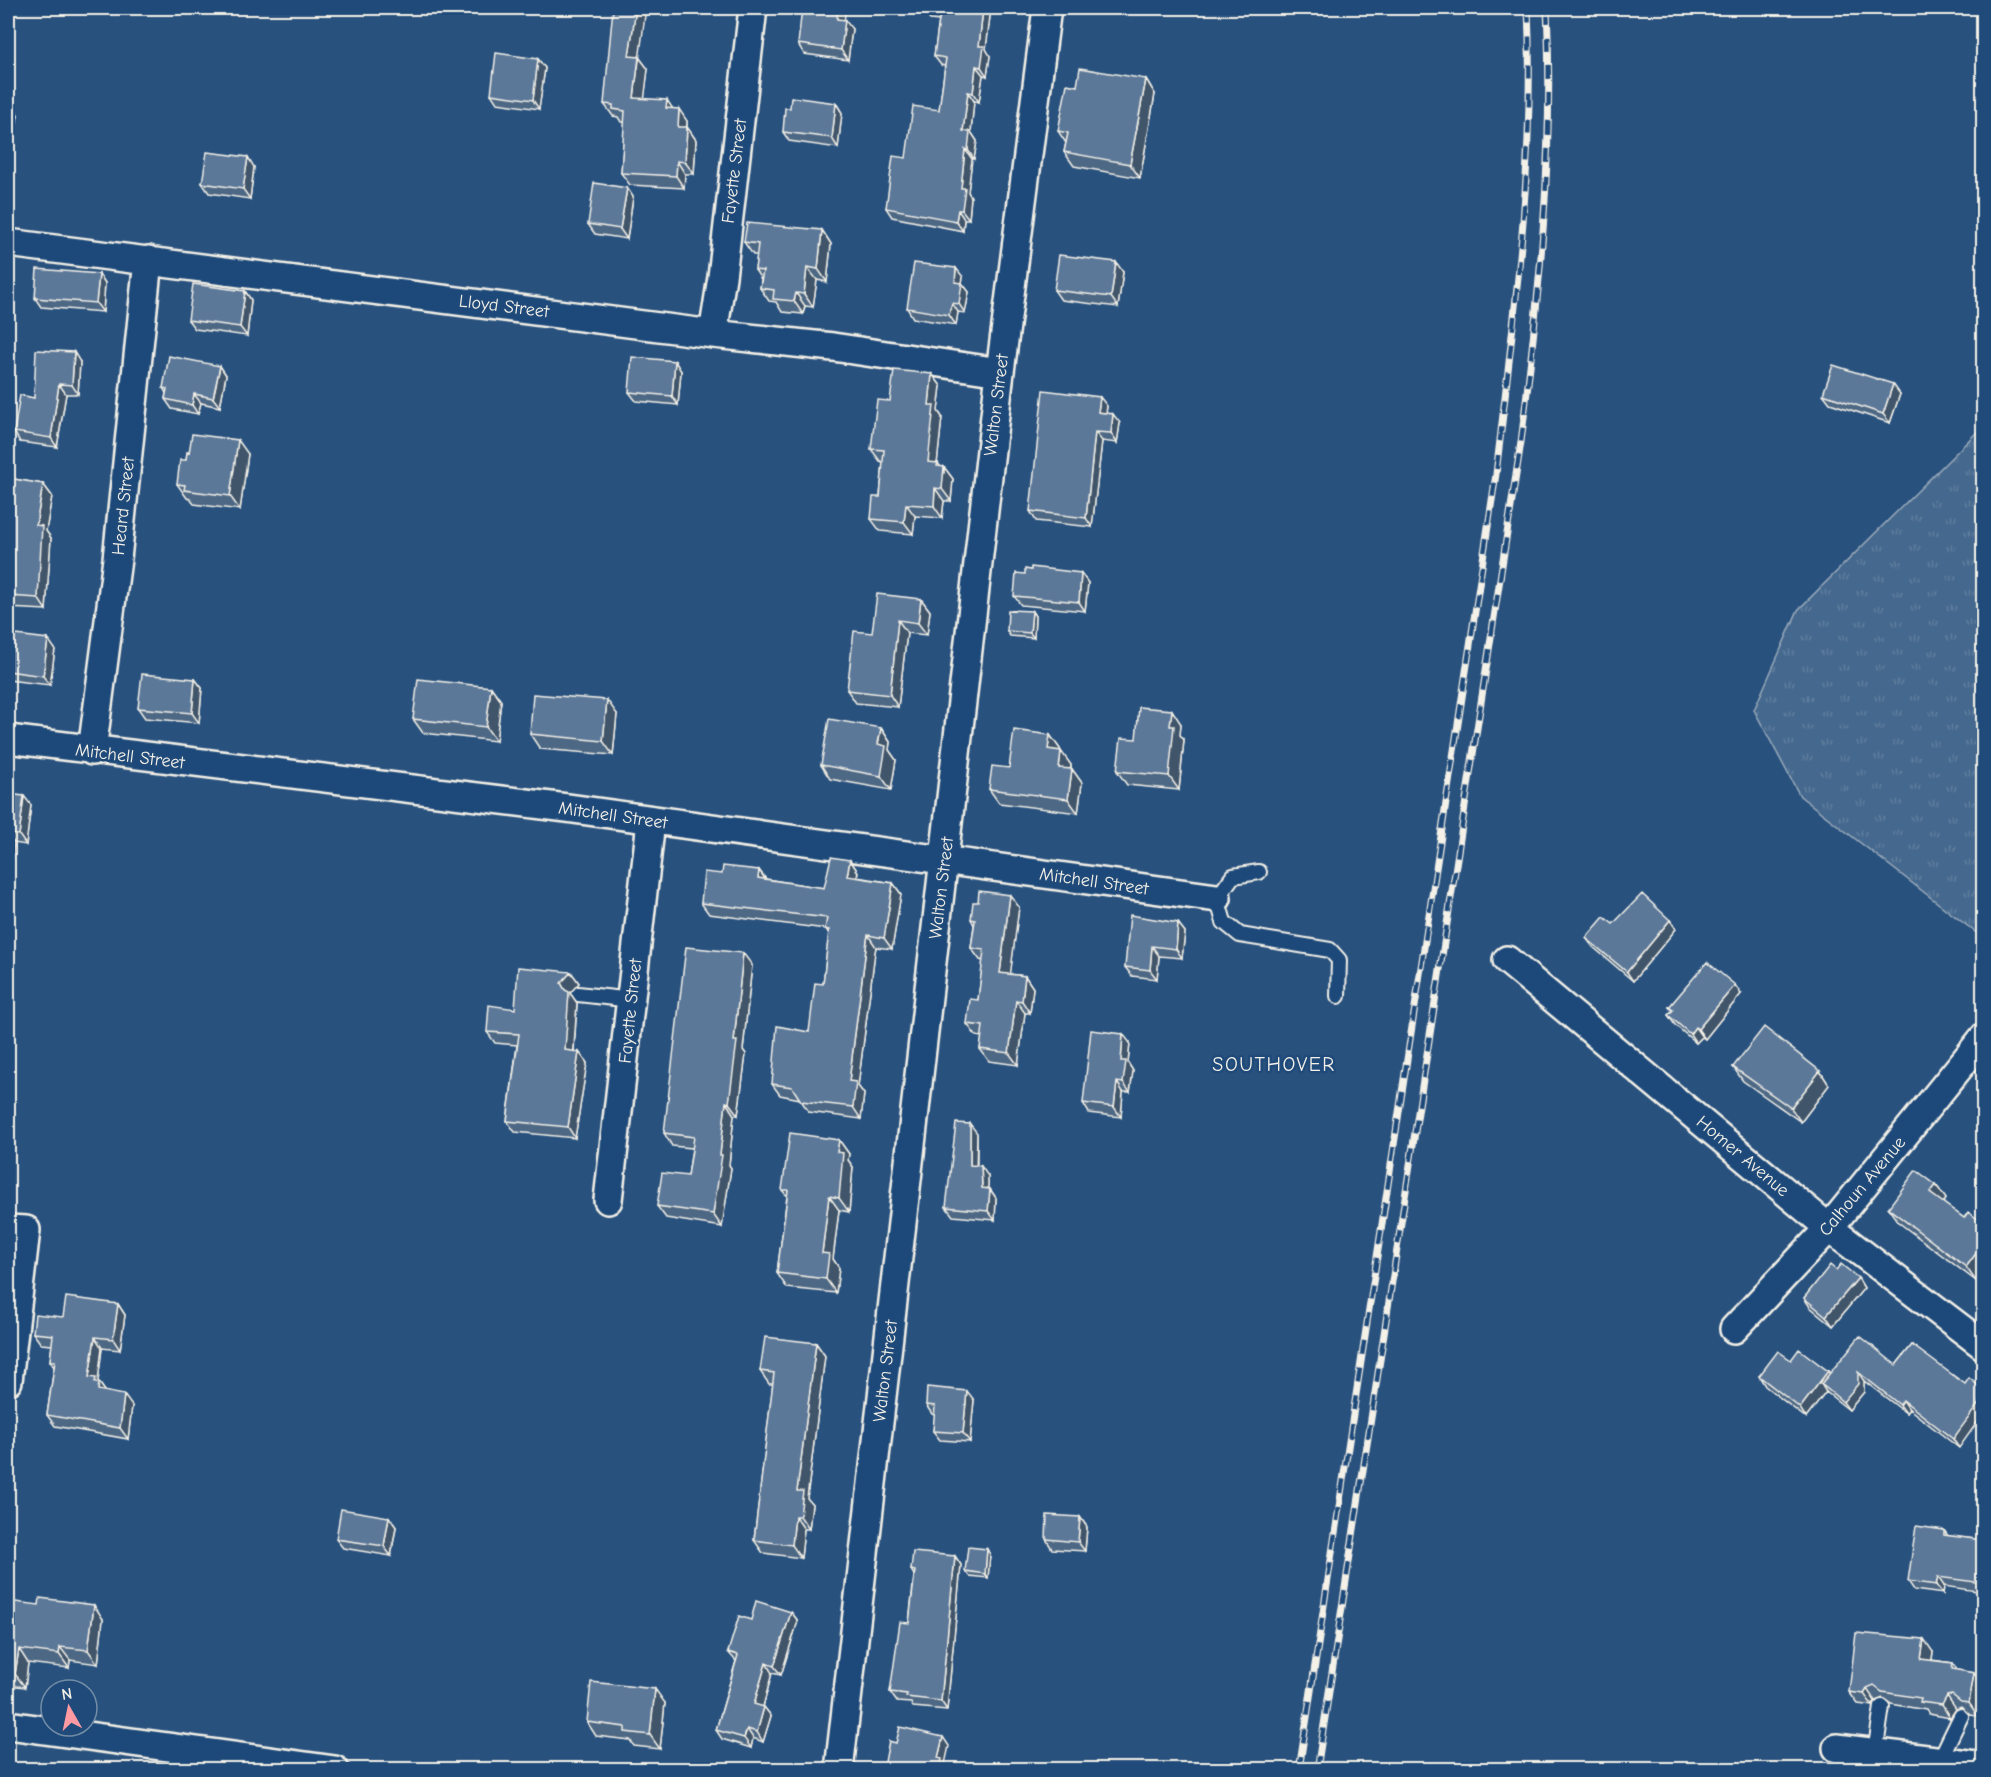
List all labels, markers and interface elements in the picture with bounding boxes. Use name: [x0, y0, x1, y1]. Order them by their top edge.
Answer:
street label: Fayette Street: [718, 117, 751, 225]
street label: Lloyd Street: [458, 291, 551, 323]
street label: Walton Street: [980, 352, 1013, 457]
street label: Heard Street: [108, 455, 139, 556]
street label: Mitchell Street: [74, 739, 187, 774]
street label: Mitchell Street: [557, 797, 670, 834]
street label: Walton Street: [925, 835, 958, 940]
street label: Mitchell Street: [1038, 863, 1151, 900]
street label: Fayette Street: [615, 957, 647, 1065]
district label: SOUTHOVER: [1212, 1053, 1336, 1076]
street label: Homer Avenue: [1692, 1112, 1793, 1201]
street label: Calhoun Avenue: [1815, 1132, 1910, 1240]
street label: Walton Street: [869, 1318, 902, 1423]
north arrow: [39, 1678, 99, 1738]
text: N: [60, 1684, 73, 1704]

